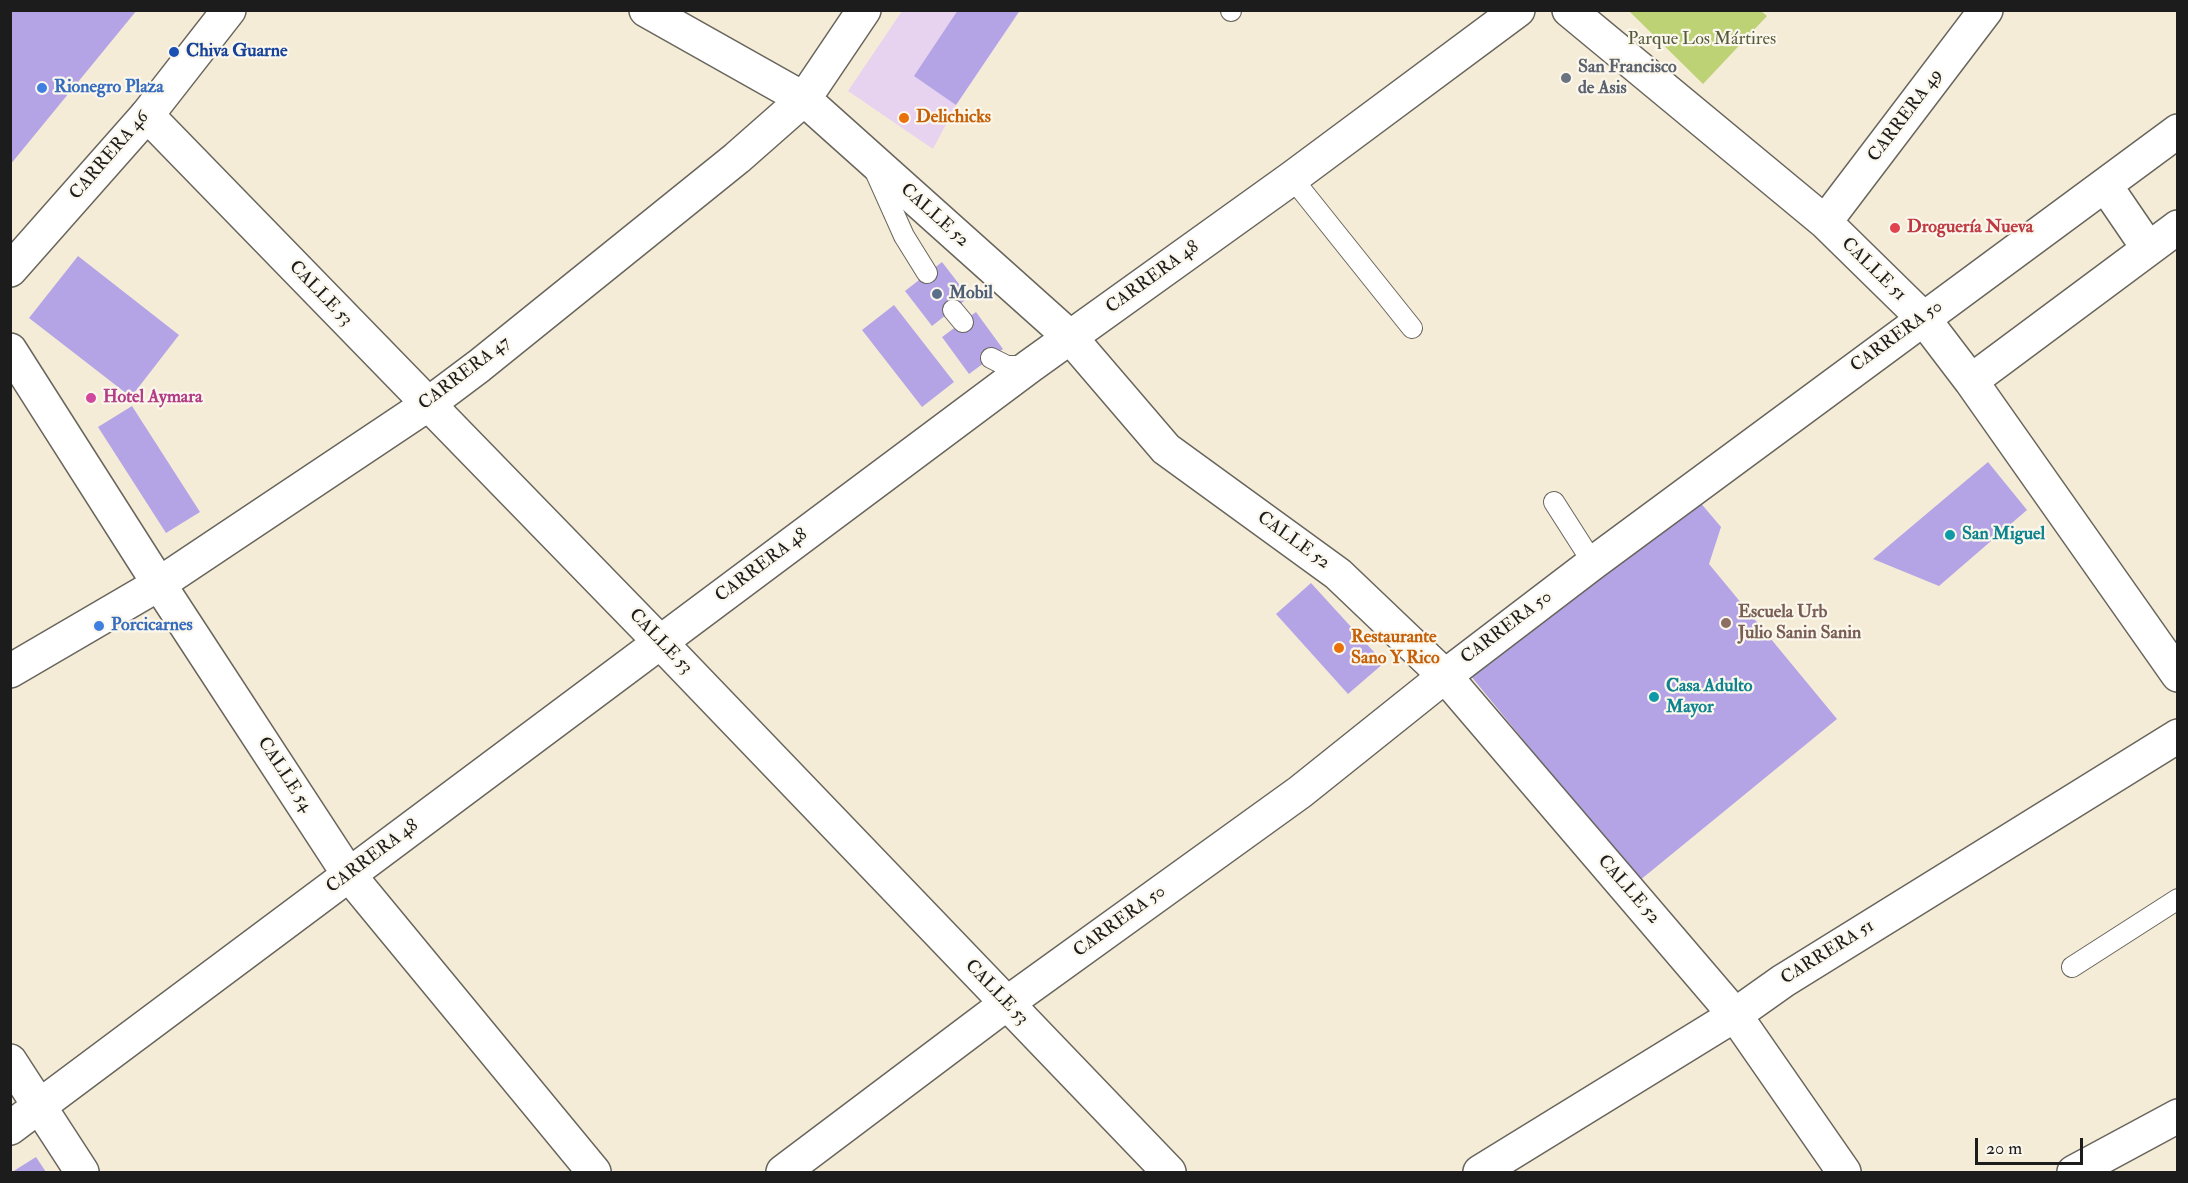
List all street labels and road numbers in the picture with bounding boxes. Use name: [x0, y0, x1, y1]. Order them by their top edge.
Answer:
street label: CARRERA 49: [1864, 65, 1948, 167]
street label: CARRERA 46: [66, 107, 154, 205]
street label: CALLE 52: [895, 180, 973, 252]
street label: CALLE 51: [1836, 234, 1910, 306]
street label: CARRERA 48: [1102, 237, 1204, 319]
street label: CALLE 53: [284, 257, 356, 331]
street label: CARRERA 50: [1847, 296, 1947, 378]
street label: CARRERA 47: [415, 333, 515, 415]
street label: CALLE 52: [1253, 507, 1333, 575]
street label: CARRERA 48: [712, 524, 812, 608]
street label: CARRERA 50: [1457, 587, 1557, 669]
street label: CALLE 53: [624, 605, 696, 679]
street label: CALLE 54: [252, 734, 316, 816]
street label: CARRERA 48: [323, 815, 423, 899]
street label: CALLE 52: [1592, 851, 1664, 929]
street label: CARRERA 50: [1070, 881, 1170, 963]
street label: CARRERA 51: [1777, 916, 1879, 990]
street label: CALLE 53: [960, 956, 1032, 1030]

